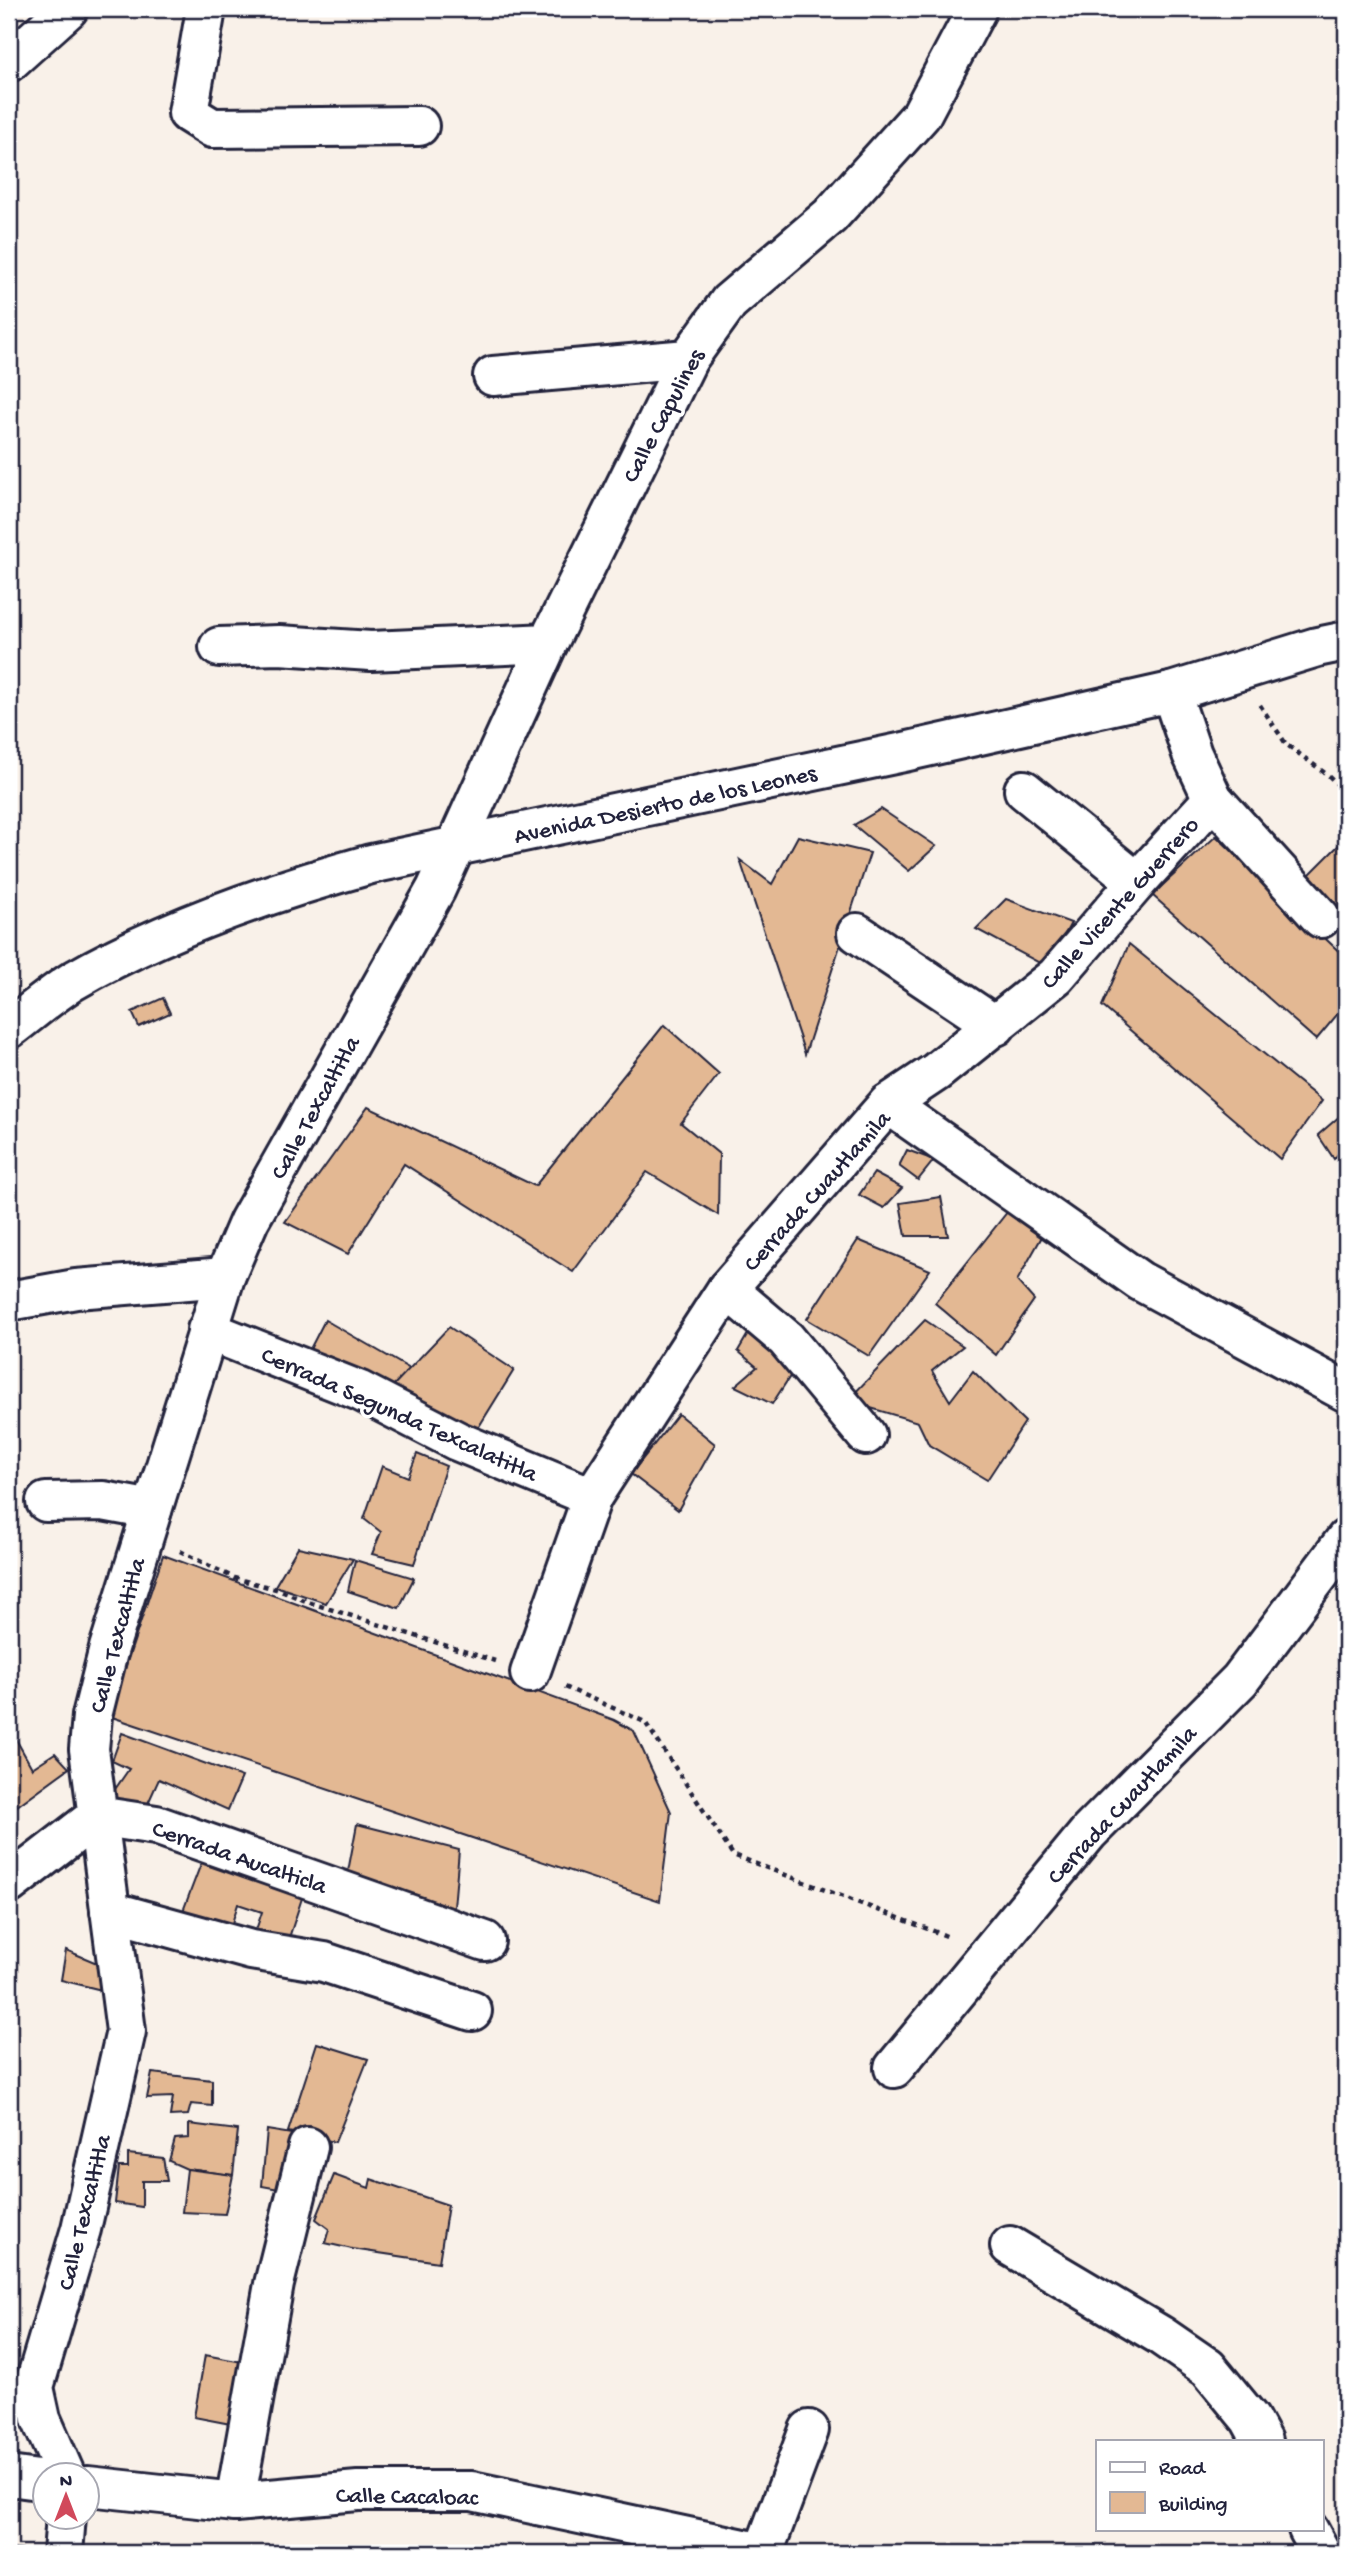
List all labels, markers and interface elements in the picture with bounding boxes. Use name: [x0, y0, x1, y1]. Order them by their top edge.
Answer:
street label: Calle Capulines: [618, 344, 713, 489]
street label: Avenida Desierto de los Leones: [512, 760, 821, 853]
street label: Calle Vicente Guerrero: [1036, 812, 1207, 997]
street label: Calle Texcaltitla: [266, 1031, 369, 1185]
street label: Cerrada Cuautlamila: [739, 1105, 899, 1279]
street label: Cerrada Segunda Texcalatitla: [256, 1342, 542, 1491]
street label: Calle Texcaltitla: [85, 1555, 154, 1717]
street label: Cerrada Cuautlamila: [1042, 1720, 1205, 1892]
street label: Cerrada Aucalticla: [148, 1816, 331, 1903]
street label: Calle Texcaltitla: [53, 2131, 120, 2294]
legend: [1096, 2440, 1324, 2530]
text: Road: [1159, 2458, 1207, 2483]
north arrow: [32, 2460, 102, 2530]
text: N: [60, 2471, 72, 2494]
street label: Calle Cacaloac: [336, 2483, 479, 2514]
text: Building: [1158, 2494, 1228, 2519]

